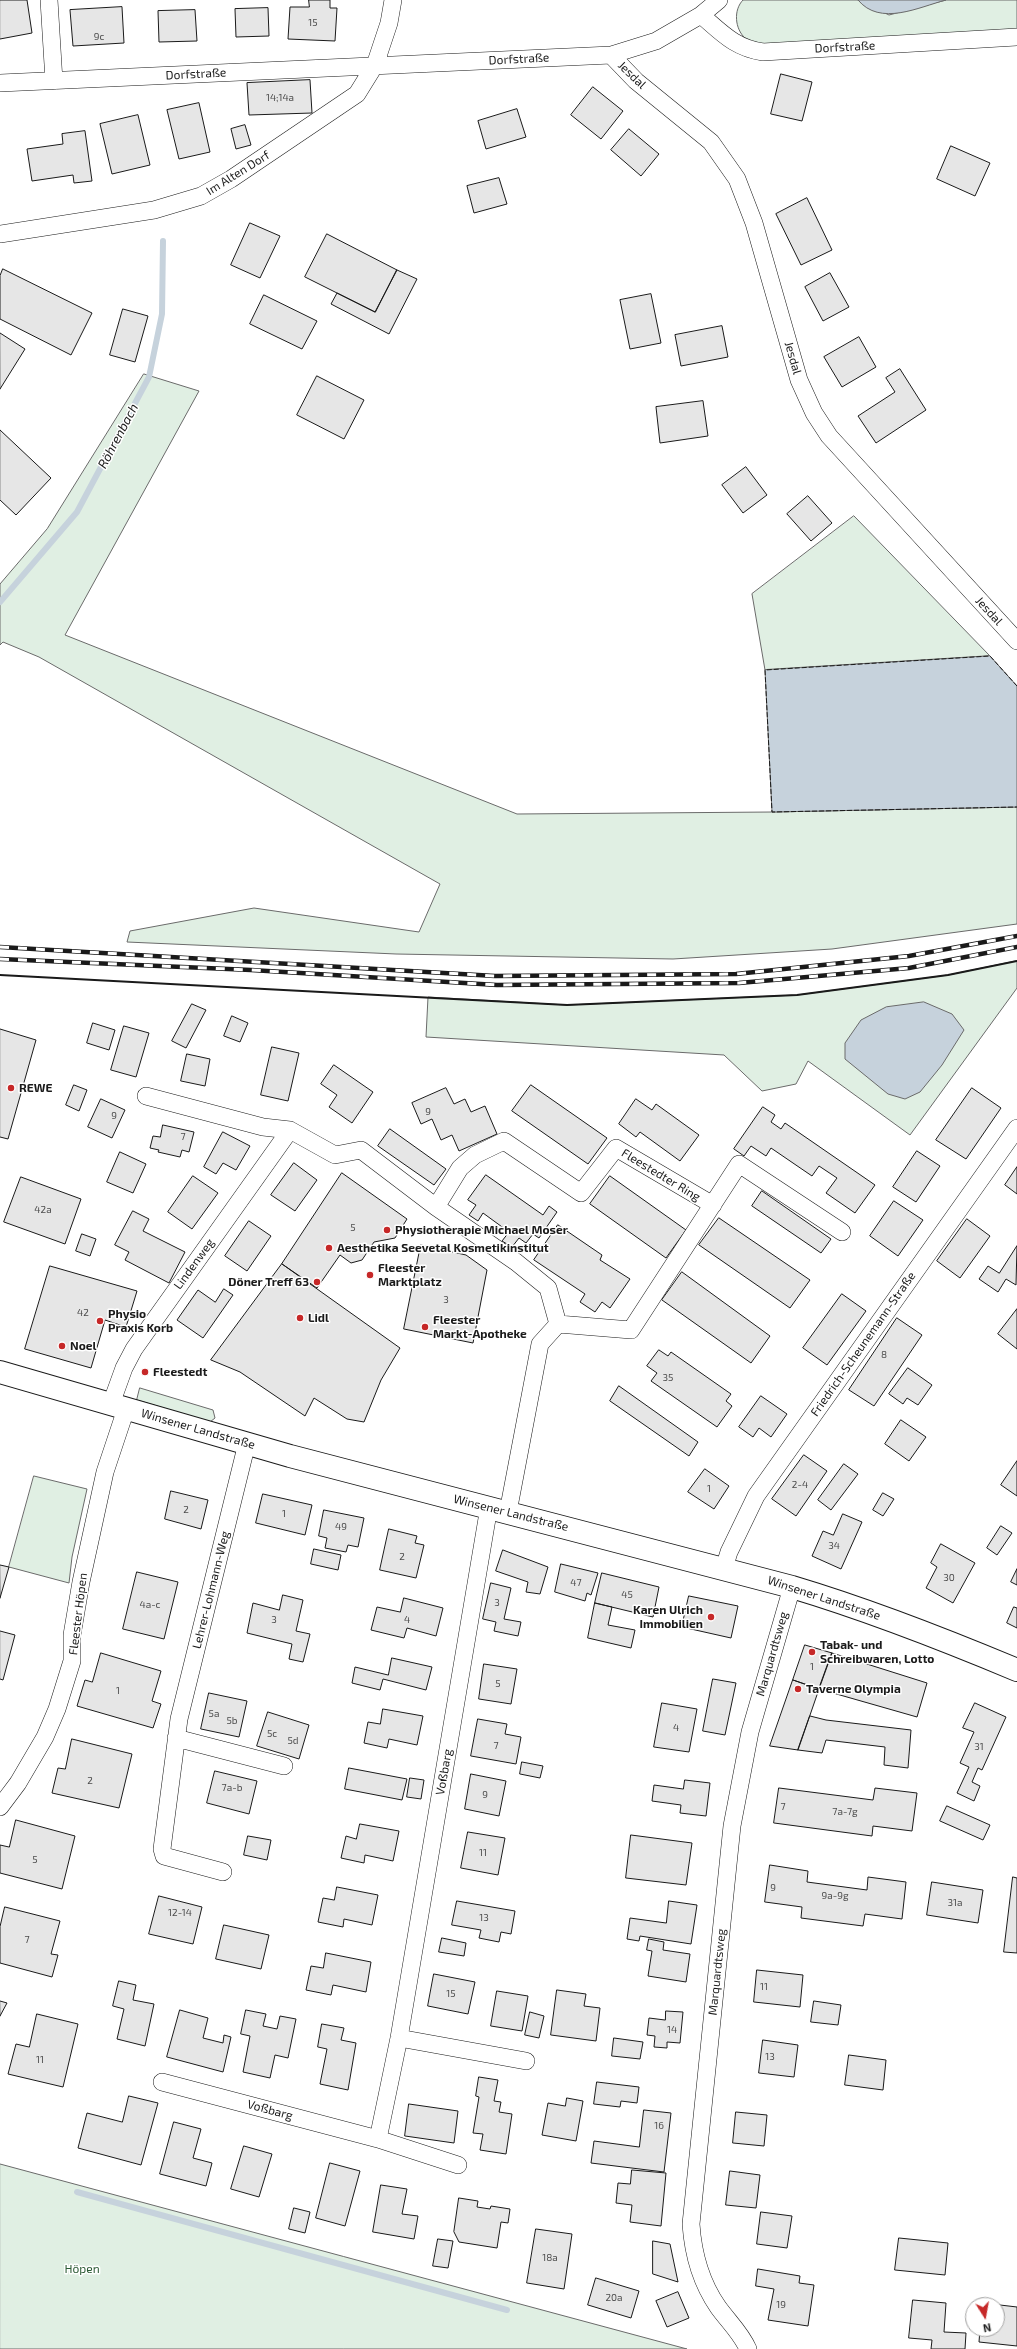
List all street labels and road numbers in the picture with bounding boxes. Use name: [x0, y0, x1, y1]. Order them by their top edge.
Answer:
street label: Dorfstraße: [814, 38, 876, 56]
street label: Dorfstraße: [488, 50, 550, 68]
street label: Jesdal: [615, 58, 649, 92]
street label: Dorfstraße: [165, 65, 227, 83]
street label: Im Alten Dorf: [204, 148, 272, 198]
street label: Jesdal: [781, 340, 805, 376]
street label: Jesdal: [972, 594, 1006, 628]
street label: Fleestedter Ring: [619, 1146, 703, 1204]
street label: Lindenweg: [171, 1236, 217, 1292]
street label: Friedrich-Scheunemann-Straße: [807, 1269, 919, 1419]
street label: Winsener Landstraße: [139, 1406, 257, 1452]
street label: Winsener Landstraße: [452, 1492, 570, 1534]
street label: Lehrer-Lohmann-Weg: [189, 1530, 233, 1650]
street label: Fleester Höpen: [66, 1572, 90, 1656]
street label: Winsener Landstraße: [766, 1573, 882, 1623]
street label: Marquardtsweg: [753, 1610, 791, 1698]
street label: Voßbarg: [433, 1748, 455, 1796]
street label: Marquardtsweg: [705, 1928, 729, 2016]
street label: Voßbarg: [246, 2097, 294, 2123]

